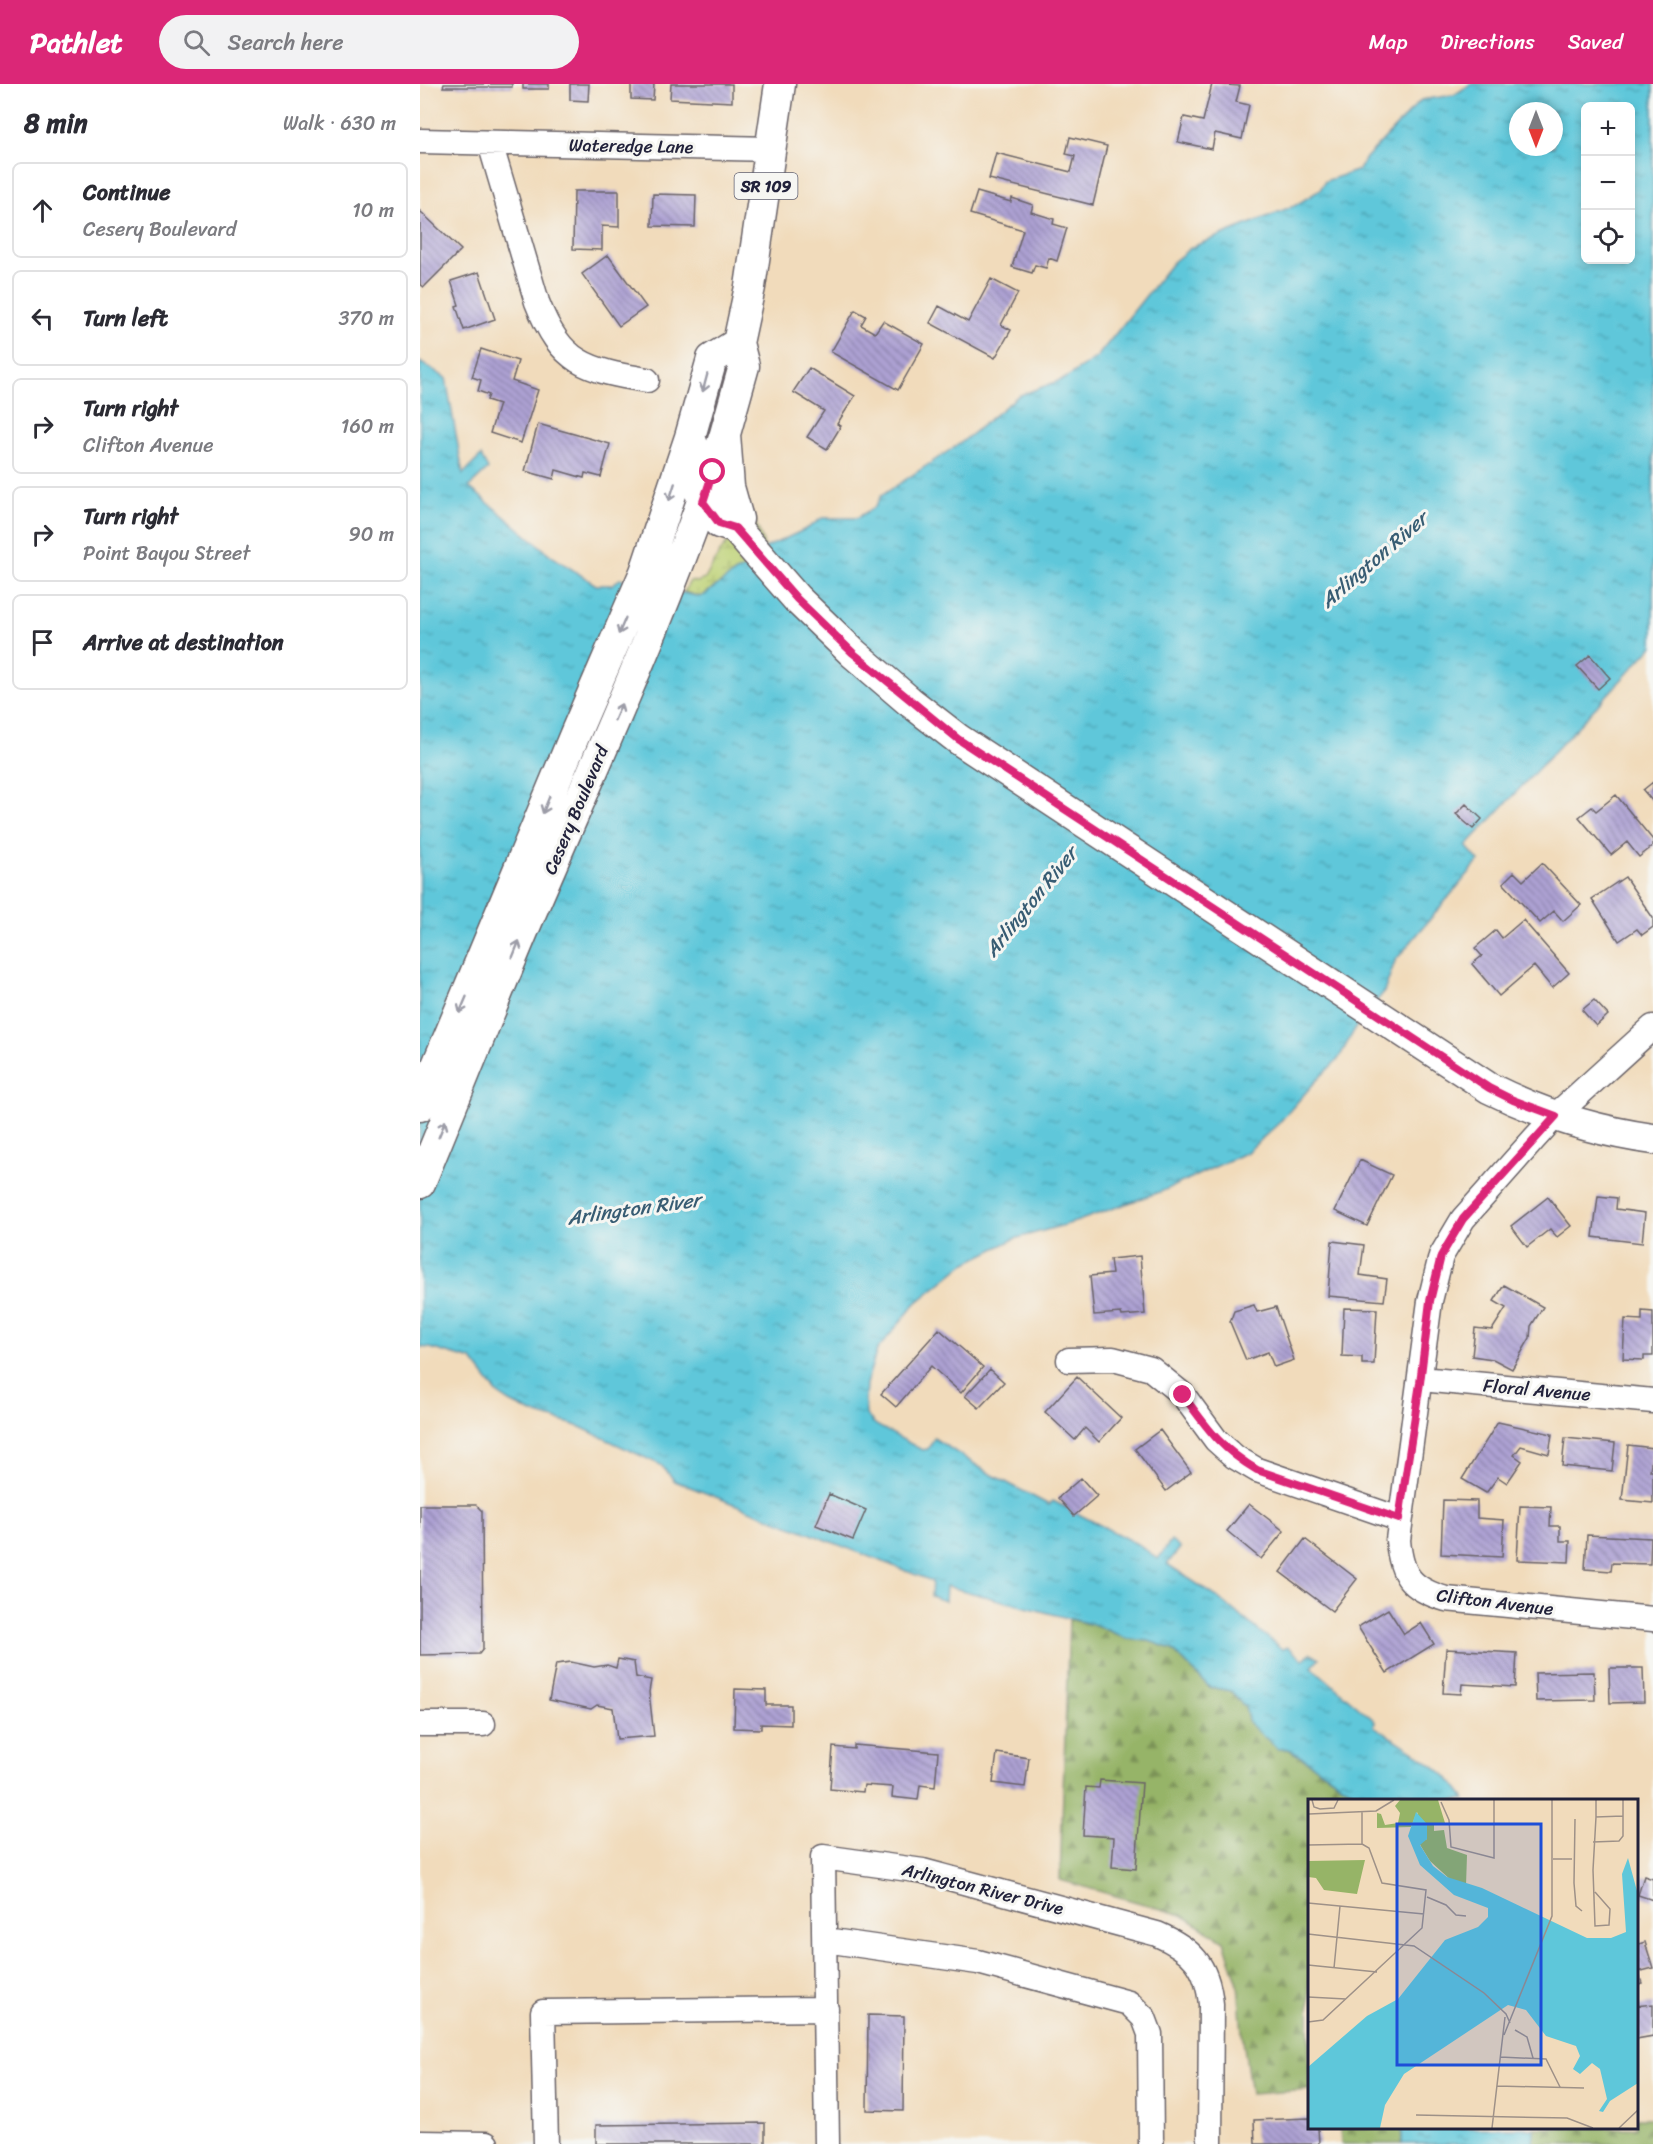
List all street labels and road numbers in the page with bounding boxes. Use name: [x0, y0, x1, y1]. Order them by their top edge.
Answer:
street label: Wateredge Lane: [569, 129, 694, 163]
road number: SR 109: [734, 173, 798, 199]
street label: Cesery Boulevard: [534, 739, 618, 880]
street label: Floral Avenue: [1482, 1369, 1592, 1411]
street label: Clifton Avenue: [1435, 1579, 1555, 1625]
street label: Arlington River Drive: [898, 1853, 1067, 1925]

